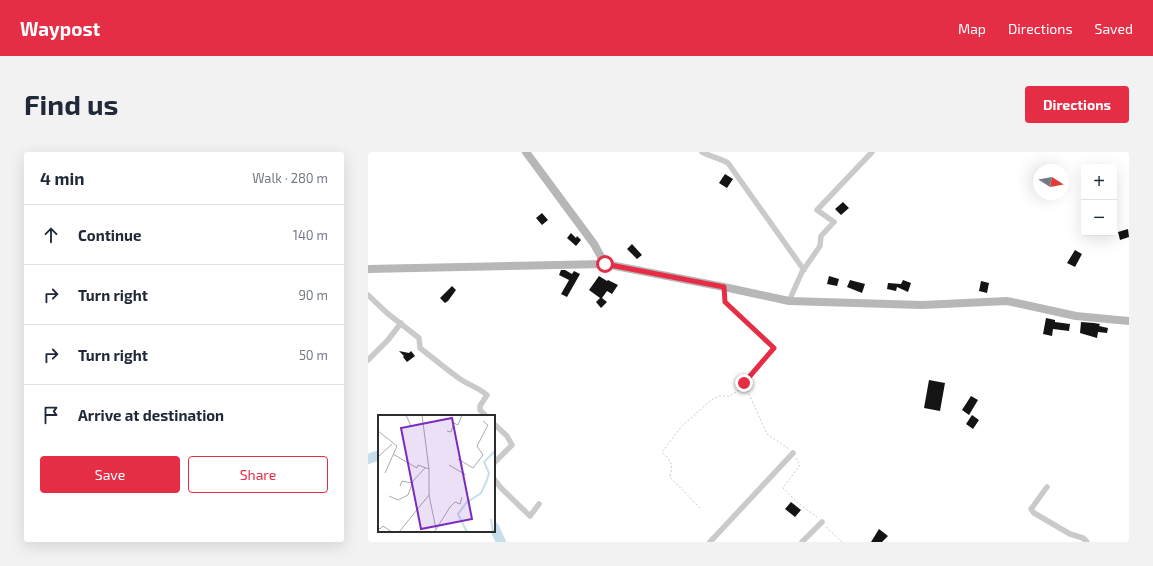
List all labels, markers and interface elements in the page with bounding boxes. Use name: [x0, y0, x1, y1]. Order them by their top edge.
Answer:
text: Waypost: [20, 17, 100, 40]
text: Map: [958, 20, 986, 37]
text: Directions: [1008, 20, 1073, 37]
text: Saved: [1095, 20, 1133, 37]
button: Directions: [1025, 86, 1129, 123]
text: Find us: [24, 87, 118, 121]
north arrow: [1033, 164, 1069, 200]
map controls: [1081, 164, 1117, 236]
button: +: [1081, 164, 1117, 200]
text: 4 min: [40, 168, 84, 188]
text: Walk · 280 m: [252, 170, 328, 186]
button: −: [1081, 200, 1117, 236]
icon: ahead: [40, 224, 62, 246]
text: Continue: [78, 226, 141, 244]
text: 140 m: [293, 227, 328, 243]
route start: [596, 255, 614, 273]
icon: right: [40, 284, 62, 306]
text: Turn right: [78, 286, 148, 304]
text: 90 m: [298, 287, 328, 303]
icon: right: [40, 344, 62, 366]
text: Turn right: [78, 346, 148, 364]
text: 50 m: [299, 347, 328, 363]
route end: [735, 374, 753, 392]
icon: arrive: [40, 404, 62, 426]
text: Arrive at destination: [78, 406, 224, 424]
inset map: [378, 415, 495, 532]
button: Save: [40, 456, 180, 493]
button: Share: [188, 456, 328, 493]

